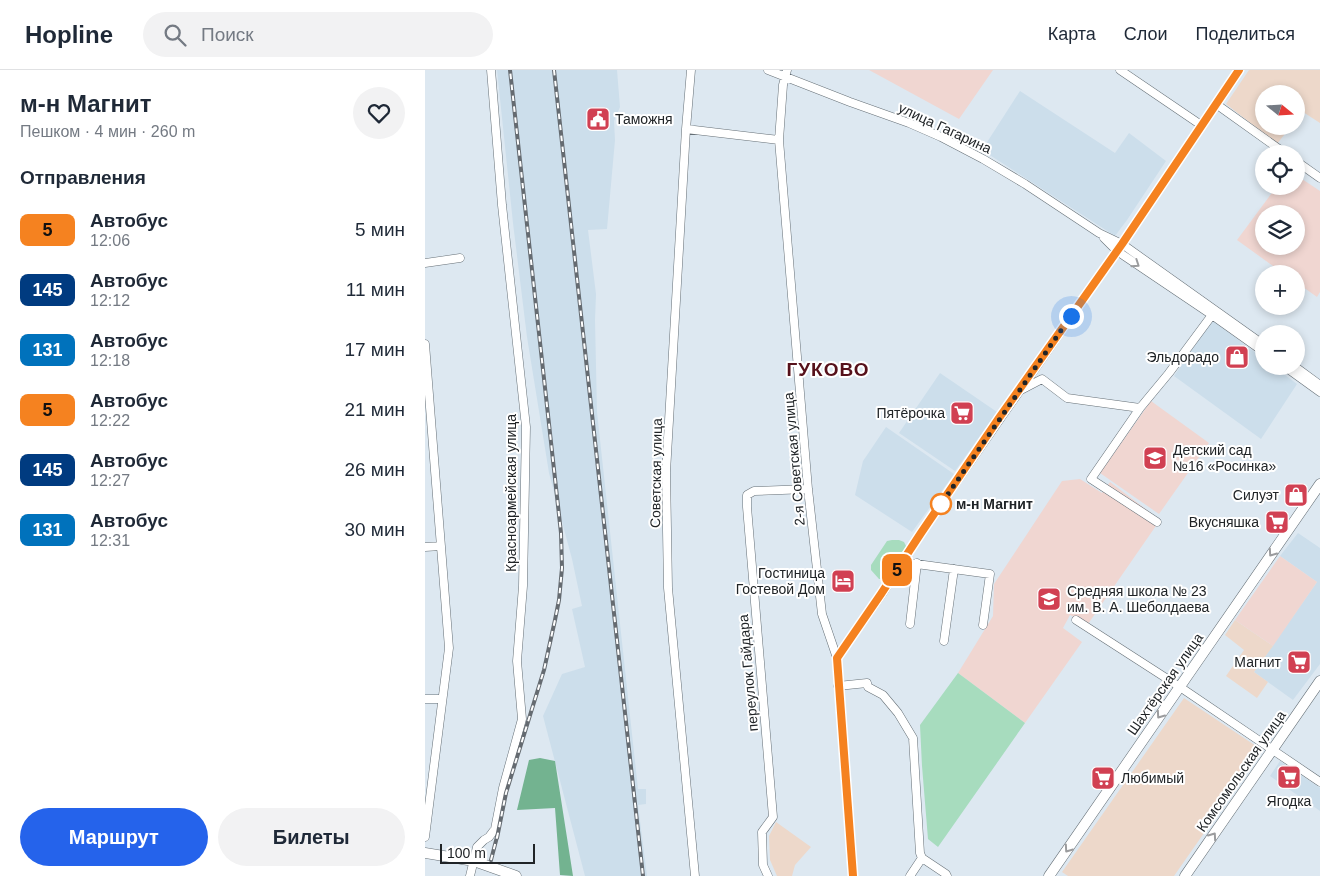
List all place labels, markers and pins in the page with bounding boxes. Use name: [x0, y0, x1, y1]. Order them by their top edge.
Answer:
public building icon: Таможня: [585, 106, 611, 132]
place label: Таможня: [615, 111, 673, 127]
shop icon: Эльдорадо: [1224, 344, 1250, 370]
place label: Эльдорадо: [1146, 349, 1219, 365]
supermarket icon: Пятёрочка: [949, 400, 975, 426]
place label: Пятёрочка: [876, 405, 945, 421]
place label: Детский сад №16 «Росинка»: [1173, 442, 1277, 474]
school or university icon: Детский сад №16 «Росинка»: [1142, 445, 1168, 471]
shop icon: Силуэт: [1283, 482, 1309, 508]
place label: Силуэт: [1233, 487, 1280, 503]
marker: м-н Магнит: [930, 493, 952, 515]
place label: м-н Магнит: [956, 496, 1033, 512]
supermarket icon: Вкусняшка: [1264, 509, 1290, 535]
place label: Вкусняшка: [1189, 514, 1259, 530]
place label: Гостиница Гостевой Дом: [736, 565, 825, 597]
hotel icon: Гостиница Гостевой Дом: [830, 568, 856, 594]
place label: Средняя школа № 23 им. В. А. Шеболдаева: [1067, 583, 1210, 615]
school or university icon: Средняя школа № 23 им. В. А. Шеболдаева: [1036, 586, 1062, 612]
supermarket icon: Магнит: [1286, 649, 1312, 675]
place label: Магнит: [1234, 654, 1282, 670]
supermarket icon: Ягодка: [1276, 764, 1302, 790]
supermarket icon: Любимый: [1090, 765, 1116, 791]
place label: Любимый: [1121, 770, 1184, 786]
place label: Ягодка: [1267, 793, 1312, 809]

